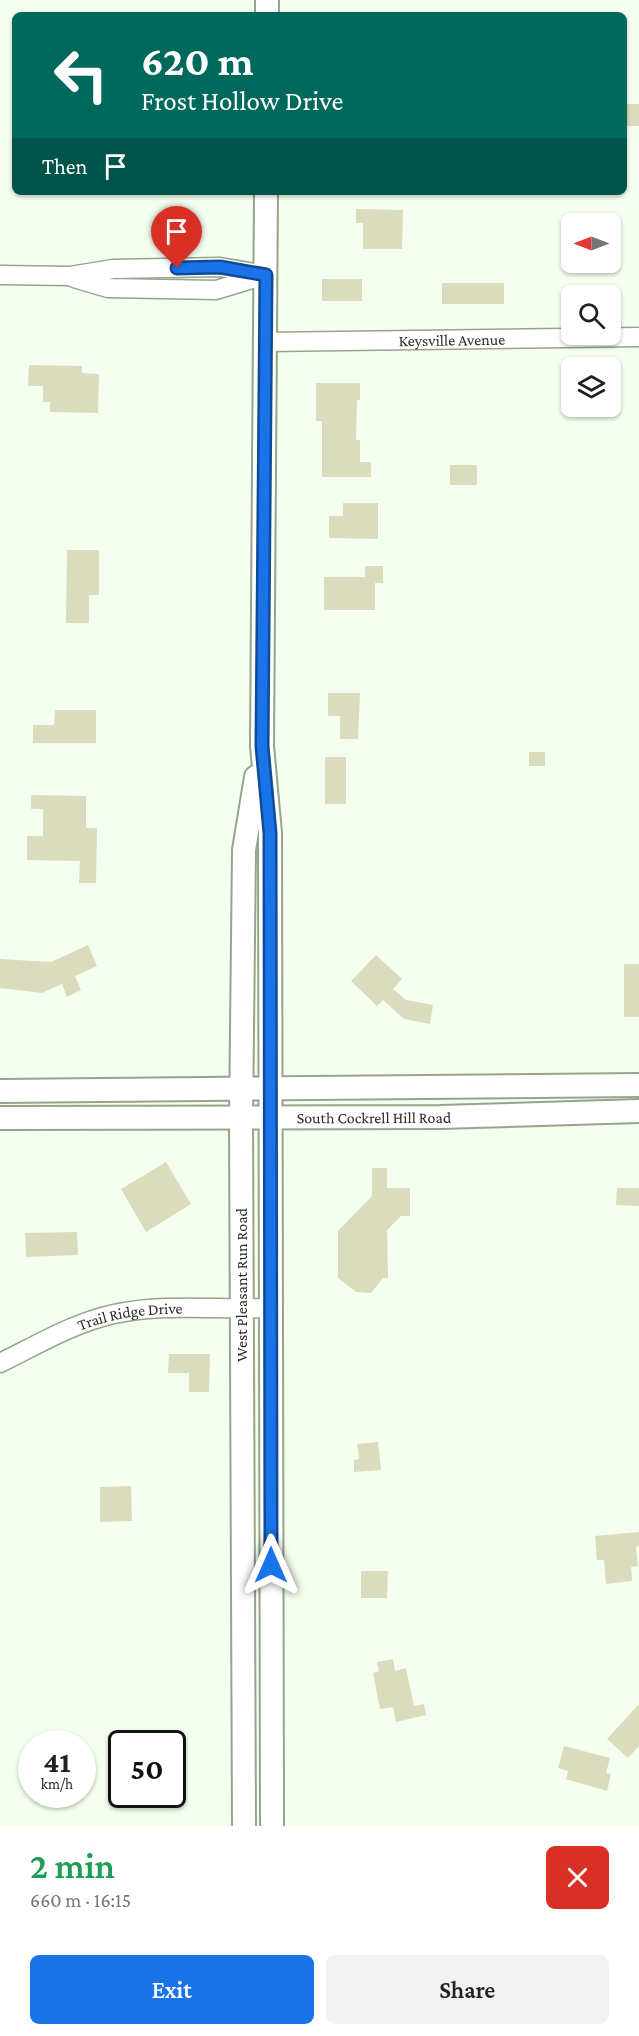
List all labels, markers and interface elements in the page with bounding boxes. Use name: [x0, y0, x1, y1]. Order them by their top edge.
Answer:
icon: left: [42, 36, 120, 114]
text: 620 m: [141, 37, 253, 84]
text: Frost Hollow Drive: [141, 86, 343, 116]
icon: arrive: [99, 150, 132, 183]
text: Then: [42, 154, 87, 179]
pin: [151, 206, 202, 268]
north arrow: [561, 213, 621, 273]
map controls: [561, 213, 621, 417]
icon: arrive: [160, 215, 193, 248]
button: search: [561, 285, 621, 345]
street label: Keysville Avenue: [399, 330, 505, 350]
button: layers: [561, 357, 621, 417]
street label: South Cockrell Hill Road: [297, 1108, 452, 1126]
street label: West Pleasant Run Road: [233, 1207, 250, 1362]
street label: Trail Ridge Drive: [75, 1299, 183, 1333]
position arrow: [239, 1533, 303, 1597]
speed limit sign: 50: [108, 1730, 186, 1808]
text: 41: [43, 1745, 71, 1778]
text: km/h: [41, 1776, 73, 1792]
text: 2 min: [30, 1846, 115, 1886]
button: close: [546, 1846, 609, 1909]
text: 660 m · 16:15: [30, 1889, 131, 1911]
button: Exit: [30, 1955, 314, 2024]
button: Share: [326, 1955, 609, 2024]

